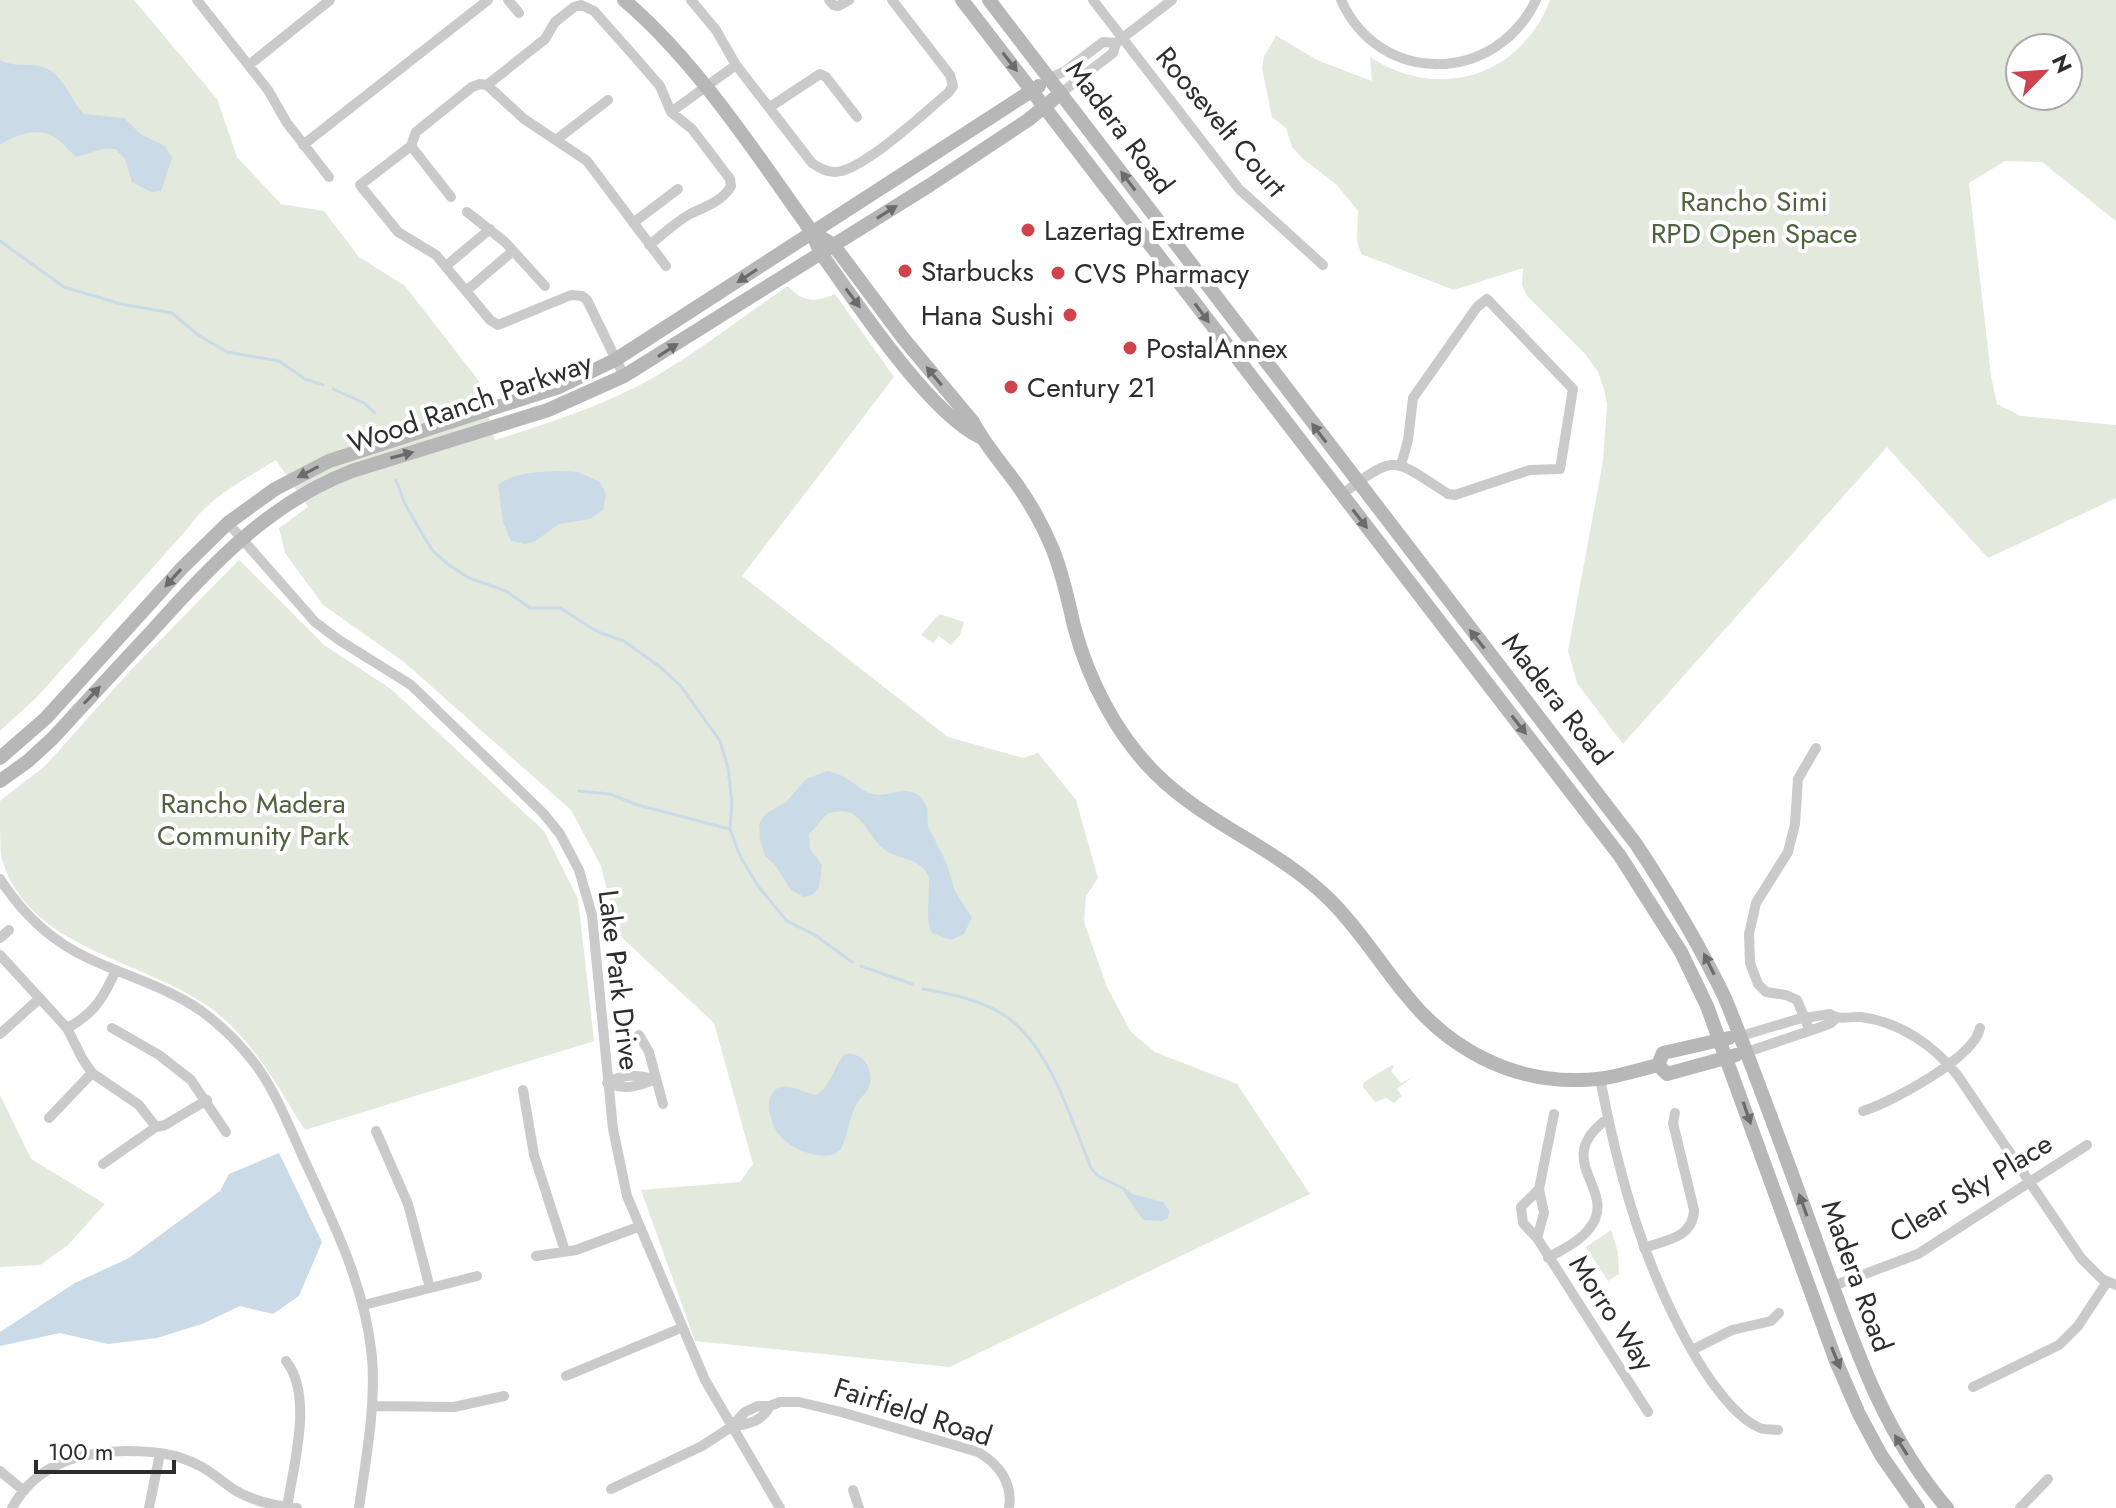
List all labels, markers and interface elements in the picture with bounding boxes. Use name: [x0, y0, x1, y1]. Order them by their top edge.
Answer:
north arrow: [2004, 32, 2084, 112]
street label: Roosevelt Court: [1146, 38, 1296, 206]
text: N: [2044, 49, 2080, 78]
street label: Madera Road: [1056, 51, 1184, 203]
one-way arrow: [1002, 52, 1018, 72]
one-way arrow: [1120, 171, 1136, 192]
park label: Rancho Simi RPD Open Space: [1651, 181, 1857, 254]
one-way arrow: [876, 206, 898, 220]
place label: Lazertag Extreme: [1044, 210, 1245, 251]
marker: Lazertag Extreme: [1019, 221, 1037, 239]
place label: Starbucks: [921, 251, 1034, 292]
place label: CVS Pharmacy: [1074, 253, 1250, 294]
marker: Starbucks: [896, 262, 914, 280]
marker: CVS Pharmacy: [1049, 264, 1067, 282]
one-way arrow: [736, 268, 758, 282]
one-way arrow: [845, 288, 861, 308]
place label: Hana Sushi: [921, 295, 1054, 336]
one-way arrow: [1193, 303, 1209, 323]
marker: Hana Sushi: [1061, 306, 1079, 324]
place label: PostalAnnex: [1146, 328, 1288, 369]
marker: PostalAnnex: [1121, 339, 1139, 357]
street label: Wood Ranch Parkway: [342, 342, 598, 464]
one-way arrow: [657, 343, 679, 357]
one-way arrow: [926, 366, 943, 386]
place label: Century 21: [1027, 367, 1156, 408]
marker: Century 21: [1002, 378, 1020, 396]
one-way arrow: [1312, 423, 1328, 443]
one-way arrow: [389, 449, 414, 461]
one-way arrow: [297, 465, 320, 478]
one-way arrow: [1351, 509, 1367, 529]
one-way arrow: [164, 568, 182, 587]
street label: Madera Road: [1492, 624, 1622, 774]
one-way arrow: [1470, 629, 1486, 649]
one-way arrow: [83, 686, 101, 705]
one-way arrow: [1510, 715, 1526, 735]
park label: Rancho Madera Community Park: [157, 783, 350, 856]
street label: Lake Park Drive: [588, 888, 650, 1072]
one-way arrow: [1702, 953, 1716, 976]
one-way arrow: [1742, 1102, 1754, 1126]
street label: Clear Sky Place: [1882, 1123, 2060, 1253]
one-way arrow: [1796, 1193, 1809, 1217]
street label: Madera Road: [1811, 1195, 1903, 1357]
street label: Morro Way: [1559, 1247, 1665, 1380]
one-way arrow: [1829, 1346, 1842, 1370]
street label: Fairfield Road: [828, 1367, 998, 1457]
scale bar: [36, 1424, 174, 1474]
text: 100 m: [48, 1434, 114, 1469]
one-way arrow: [1895, 1434, 1909, 1456]

